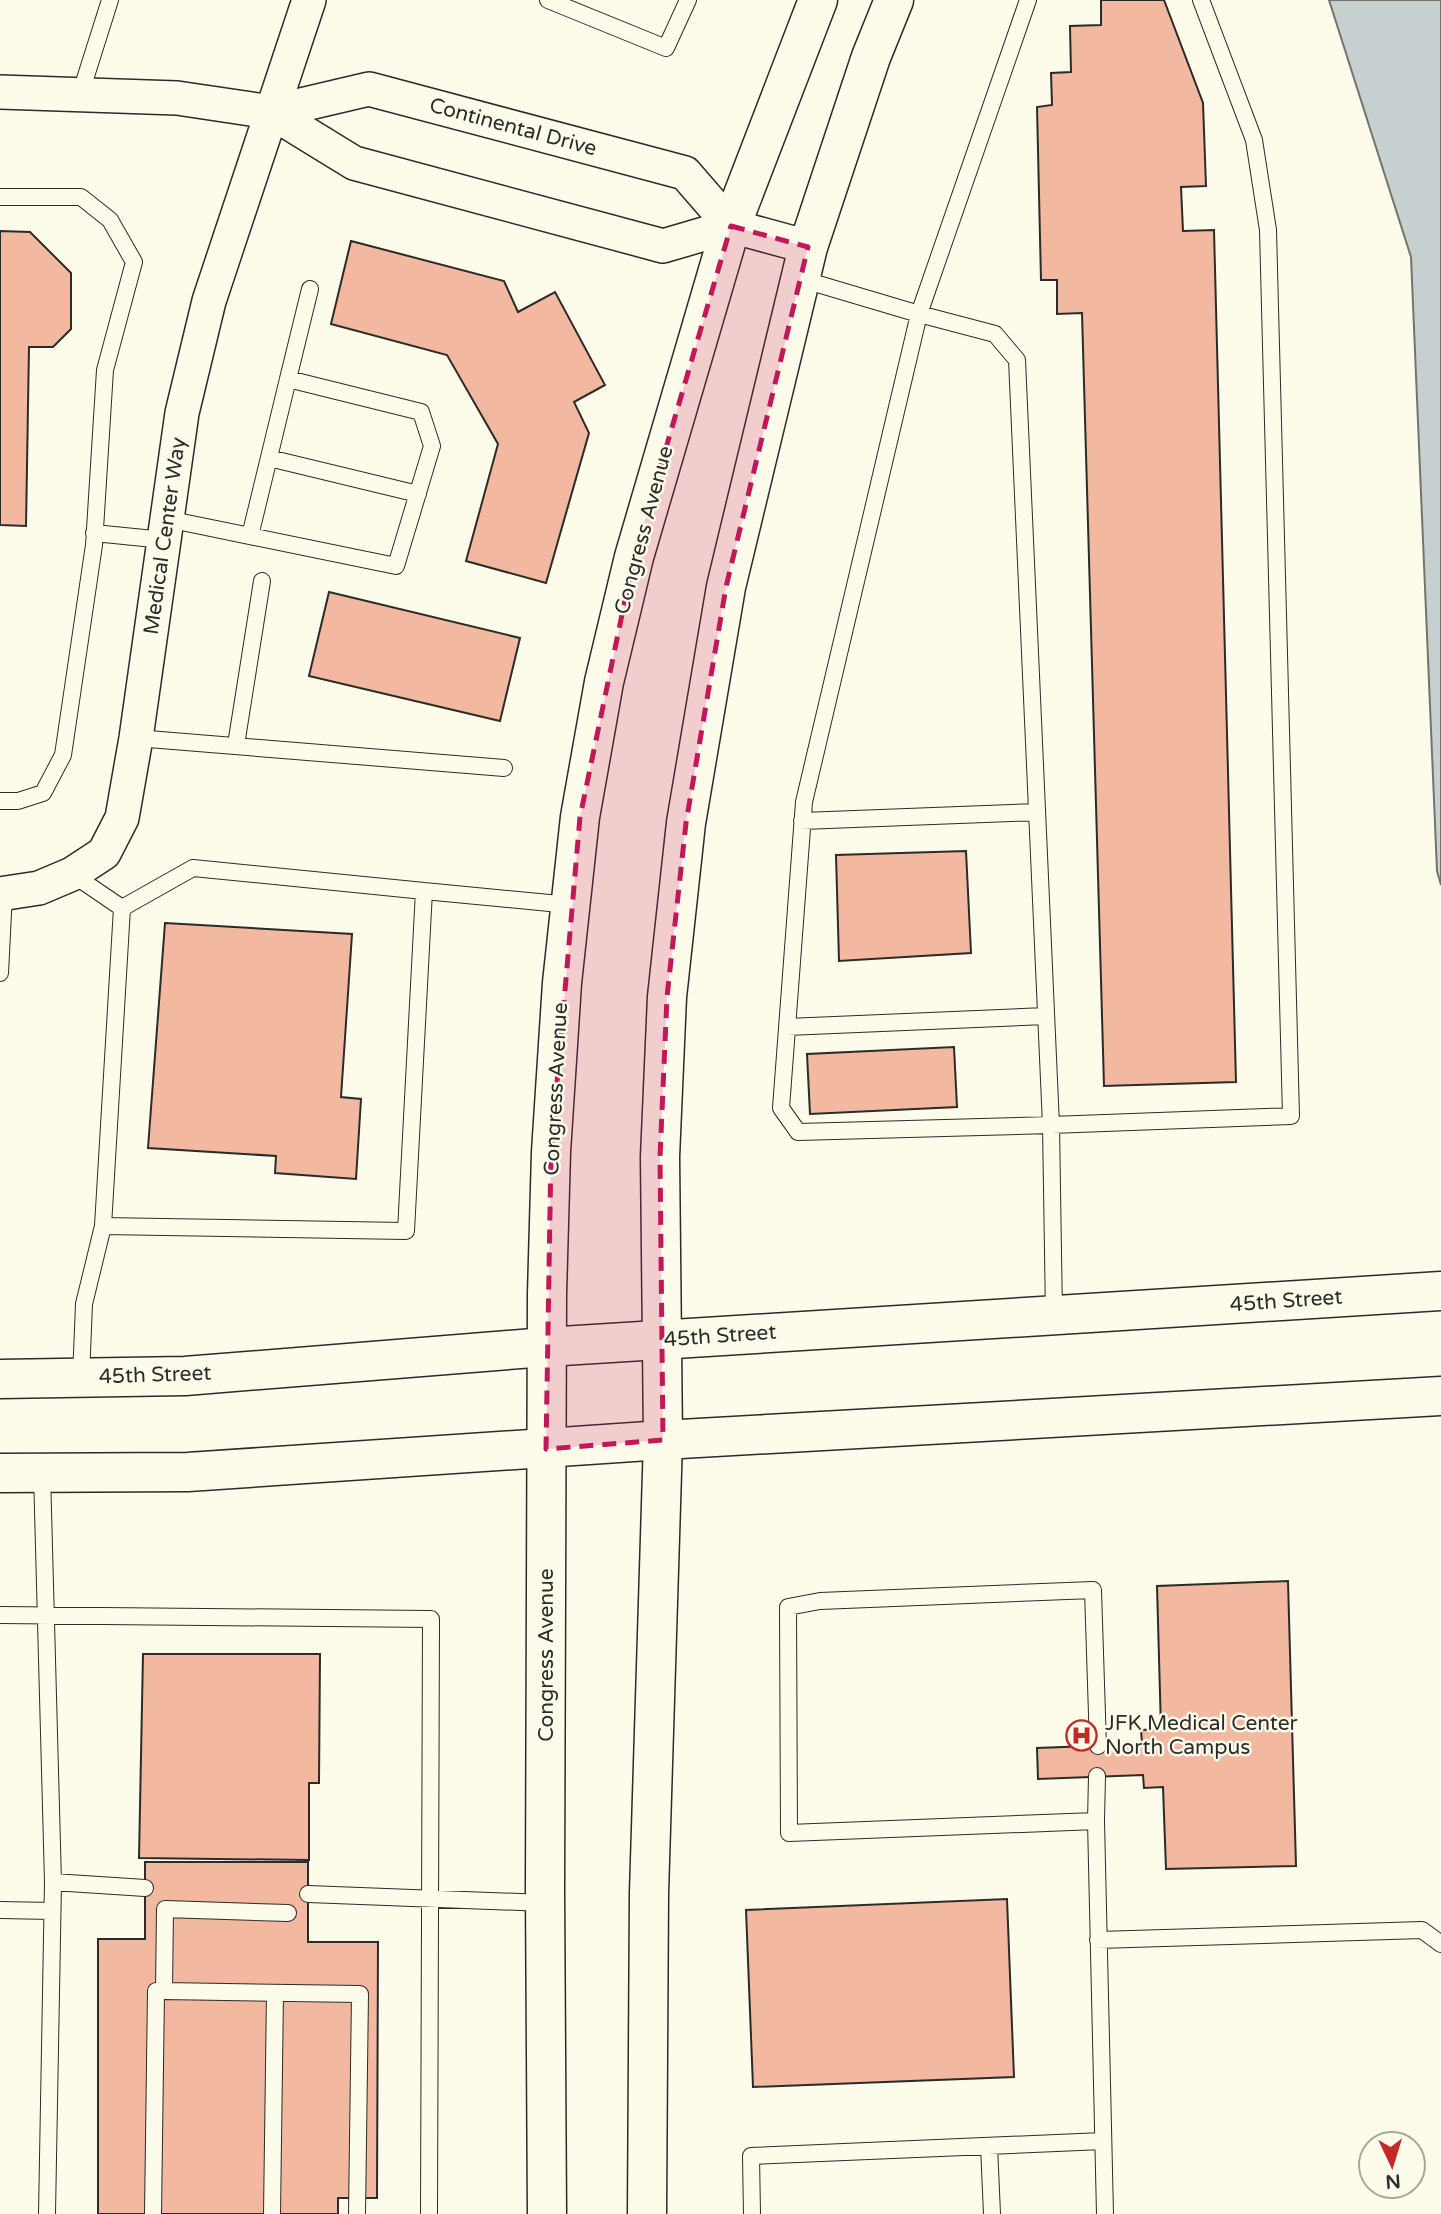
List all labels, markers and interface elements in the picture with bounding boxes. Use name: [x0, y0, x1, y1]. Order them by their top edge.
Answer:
street label: Continental Drive: [427, 93, 600, 161]
street label: Medical Center Way: [139, 436, 191, 636]
street label: Congress Avenue: [609, 443, 679, 617]
street label: Congress Avenue: [539, 1002, 573, 1176]
street label: 45th Street: [1229, 1285, 1343, 1317]
street label: 45th Street: [663, 1320, 777, 1352]
street label: 45th Street: [98, 1361, 212, 1389]
street label: Congress Avenue: [534, 1568, 559, 1742]
place label: JFK Medical Center North Campus: [1105, 1711, 1298, 1760]
hospital icon: JFK Medical Center North Campus: [1065, 1718, 1099, 1752]
north arrow: [1357, 2130, 1427, 2200]
text: N: [1385, 2169, 1401, 2192]

